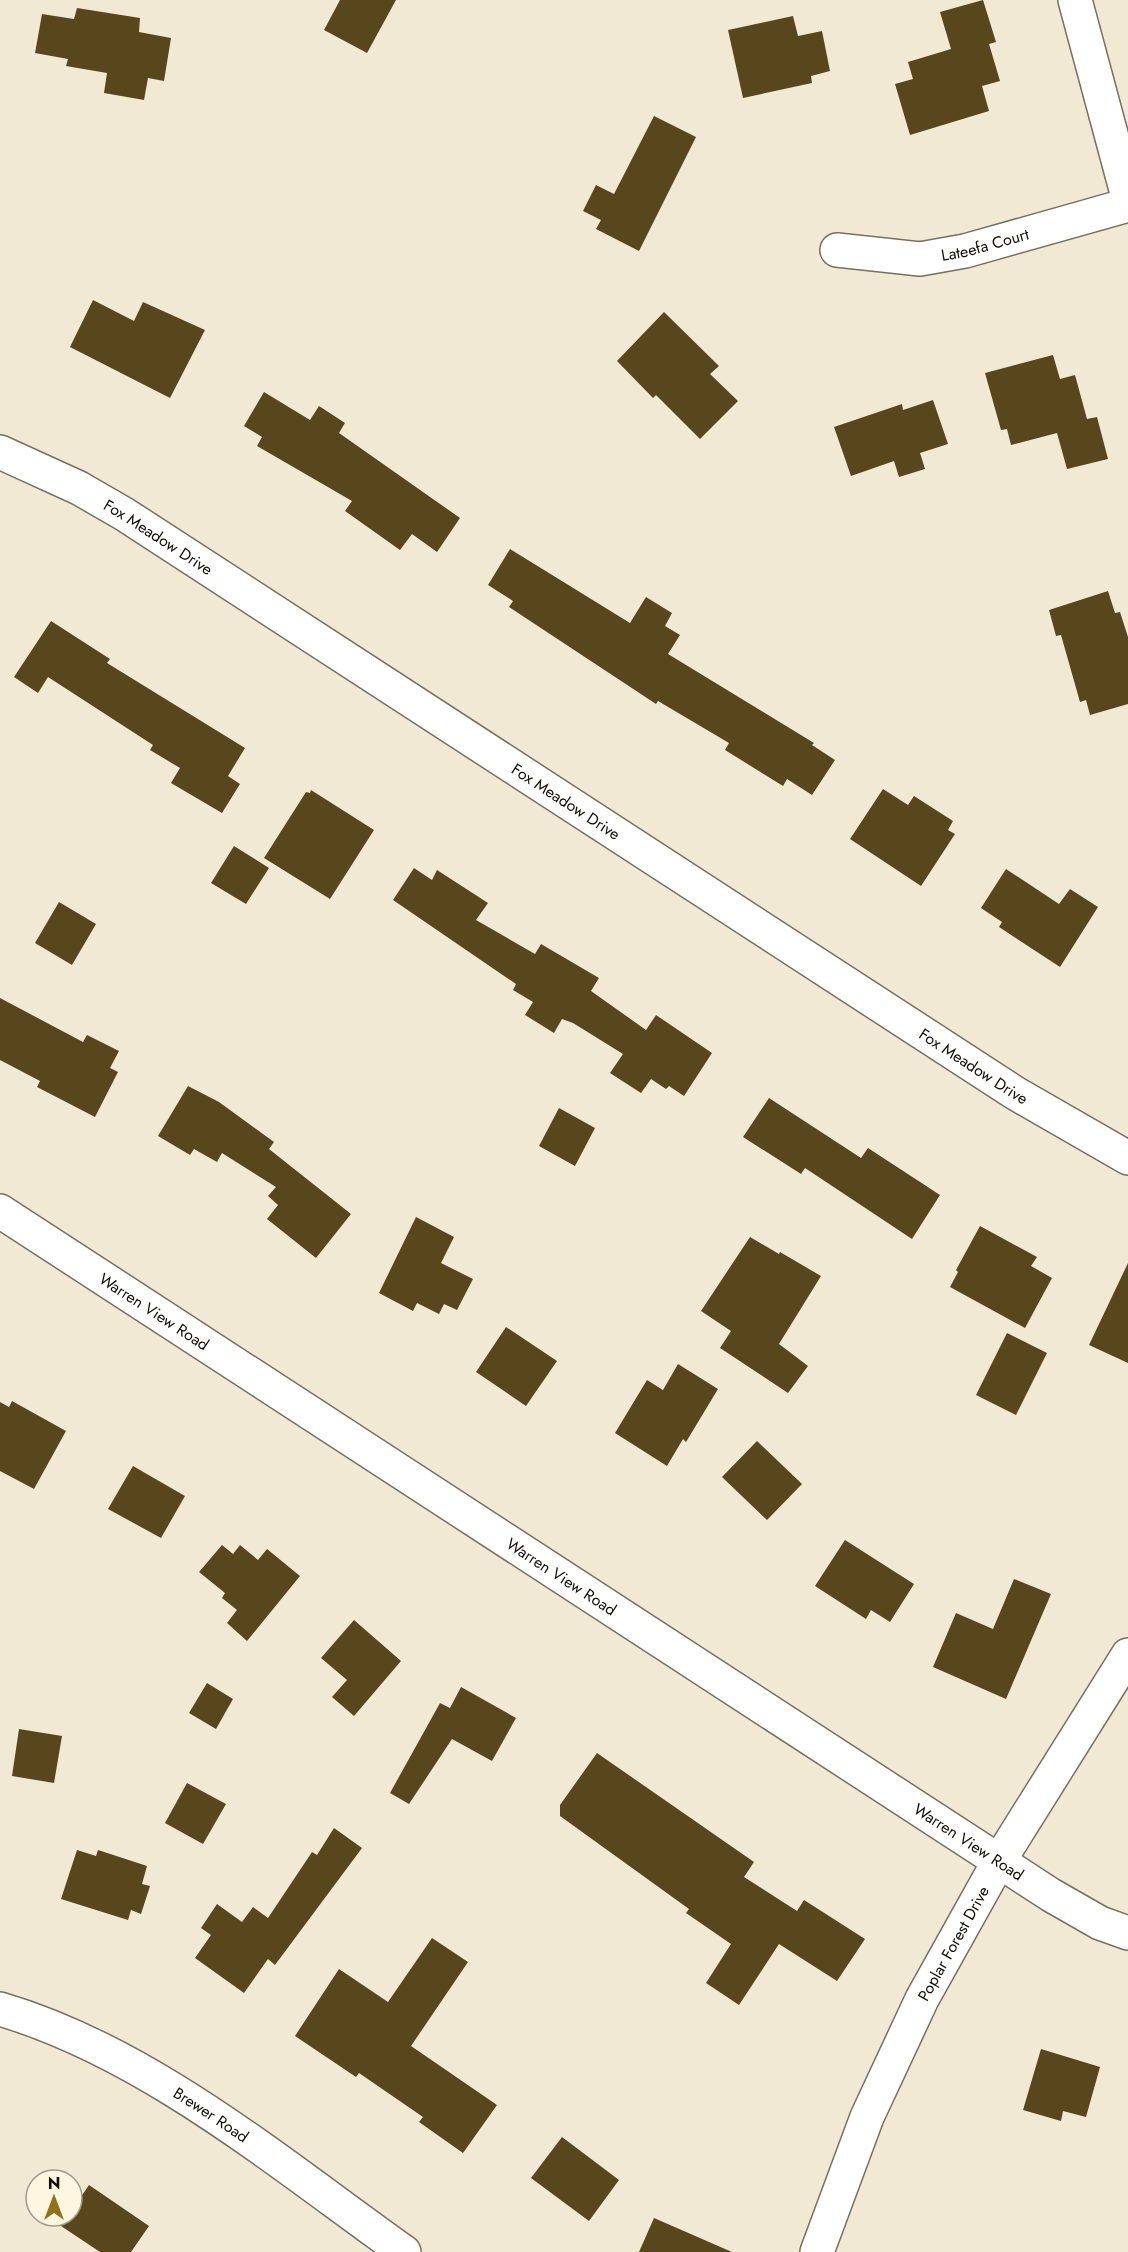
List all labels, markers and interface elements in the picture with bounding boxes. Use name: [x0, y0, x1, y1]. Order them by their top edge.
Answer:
street label: Lateefa Court: [939, 223, 1032, 267]
street label: Fox Meadow Drive: [99, 494, 217, 581]
street label: Fox Meadow Drive: [507, 758, 625, 846]
street label: Fox Meadow Drive: [914, 1023, 1032, 1110]
street label: Warren View Road: [94, 1267, 214, 1356]
street label: Warren View Road: [502, 1533, 621, 1621]
street label: Warren View Road: [909, 1798, 1028, 1886]
street label: Poplar Forest Drive: [912, 1882, 995, 2005]
street label: Brewer Road: [169, 2082, 253, 2148]
north arrow: [24, 2168, 84, 2228]
text: N: [48, 2172, 60, 2195]

